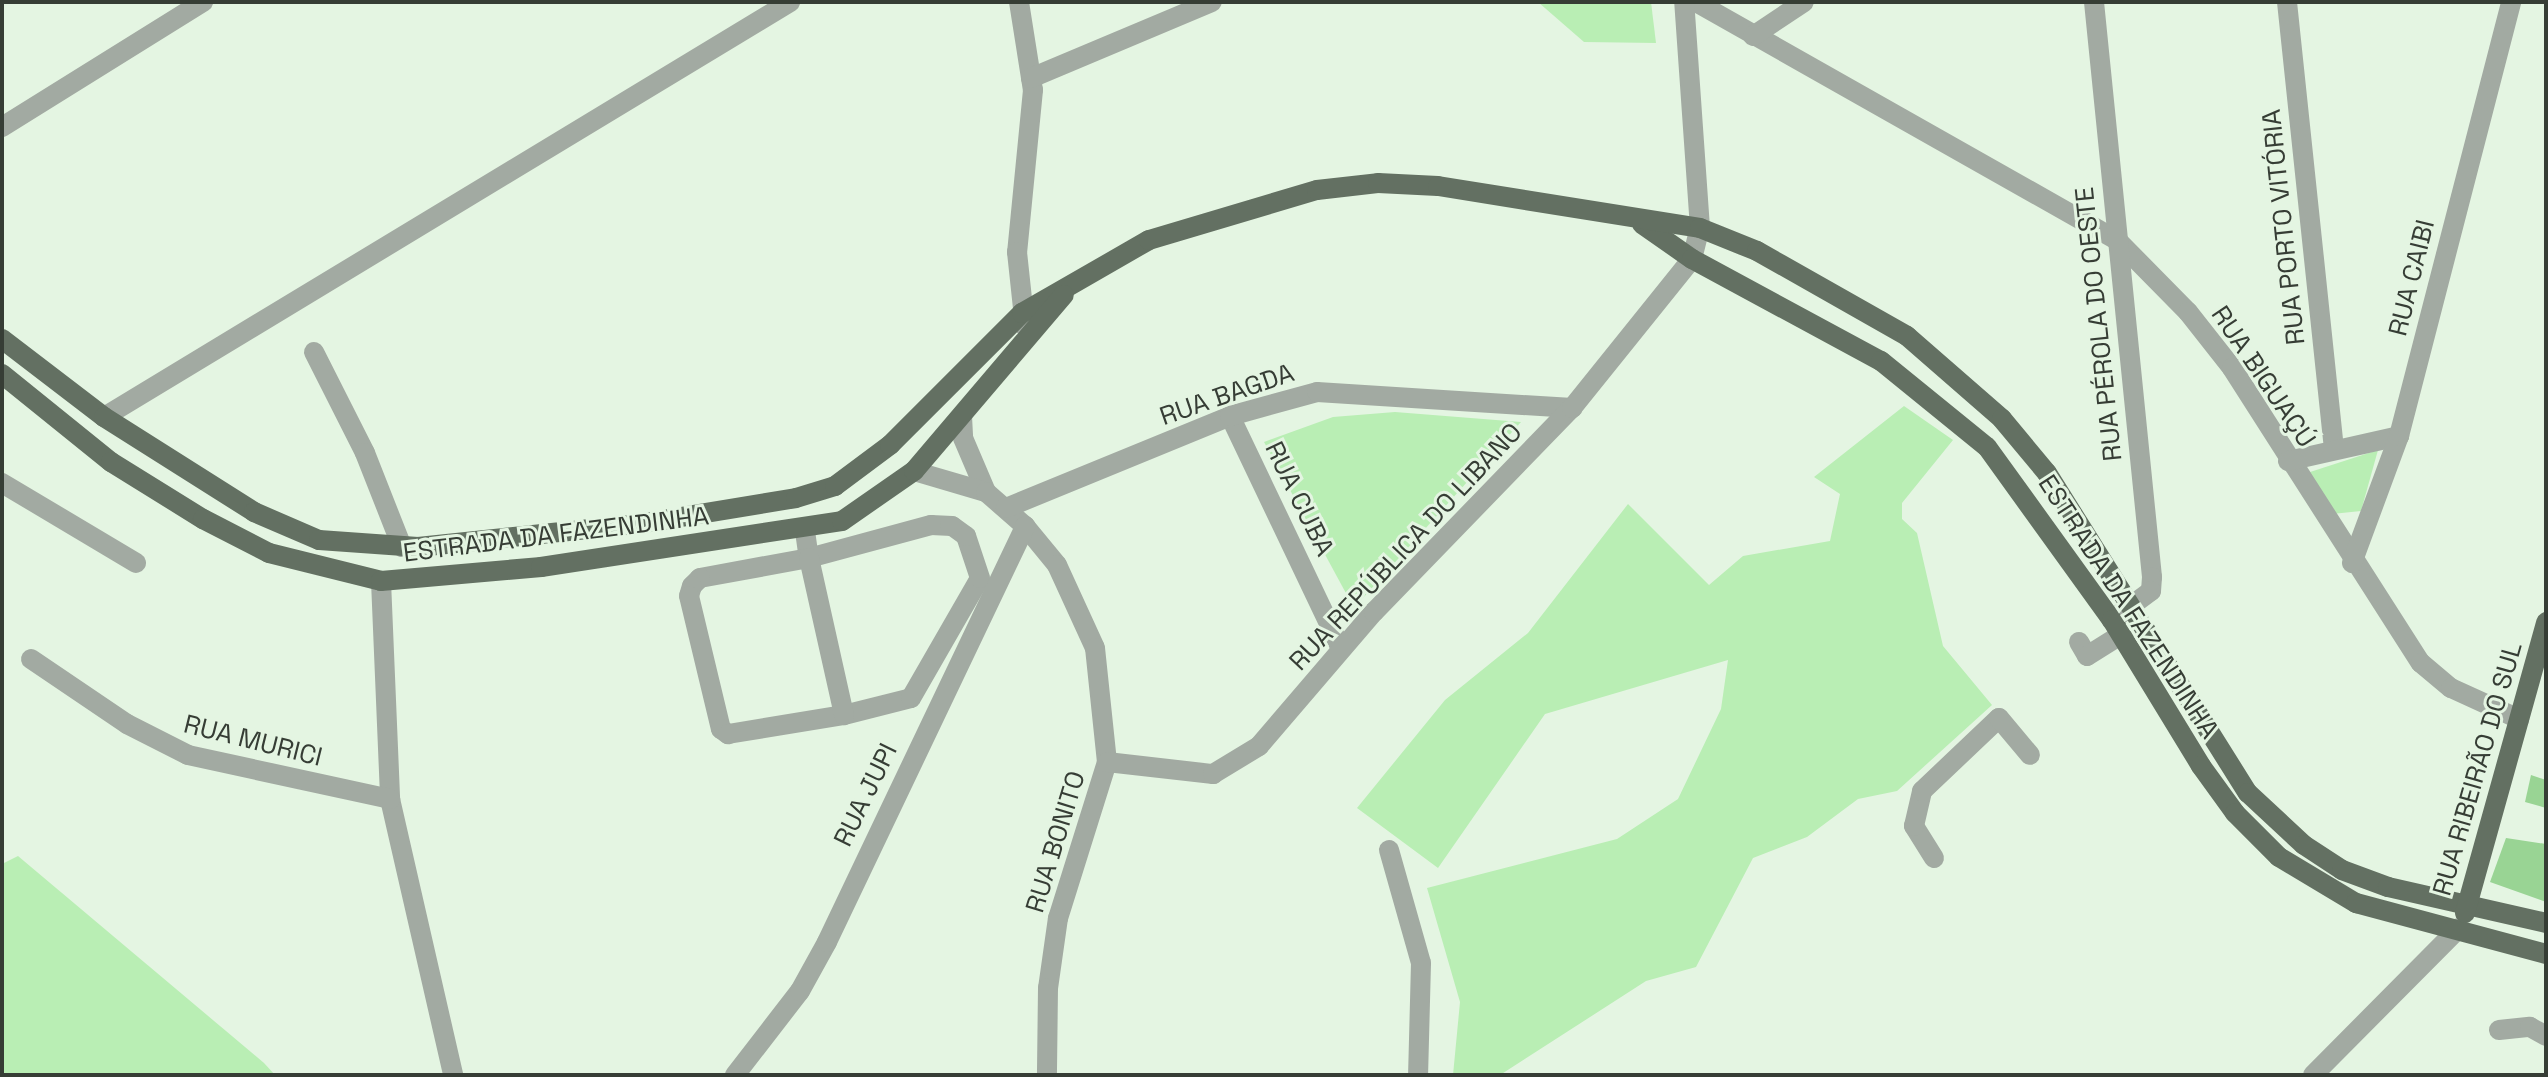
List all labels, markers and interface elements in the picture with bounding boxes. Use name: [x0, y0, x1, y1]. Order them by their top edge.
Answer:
street label: RUA PORTO VITÓRIA: [2256, 107, 2312, 347]
street label: RUA PÉROLA DO OESTE: [2069, 185, 2129, 463]
street label: RUA CAIBI: [2382, 216, 2442, 340]
street label: RUA BIGUAÇÚ: [2204, 300, 2322, 454]
street label: RUA BAGDA: [1156, 357, 1298, 433]
street label: RUA REPÚBLICA DO LIBANO: [1283, 417, 1529, 677]
street label: RUA CUBA: [1258, 436, 1340, 562]
street label: ESTRADA DA FAZENDINHA: [2031, 469, 2225, 745]
street label: ESTRADA DA FAZENDINHA: [401, 501, 711, 569]
street label: RUA RIBEIRÃO DO SUL: [2427, 638, 2529, 900]
street label: RUA MURICI: [180, 709, 326, 773]
street label: RUA JUPI: [828, 738, 904, 852]
street label: RUA BONITO: [1020, 767, 1092, 917]

